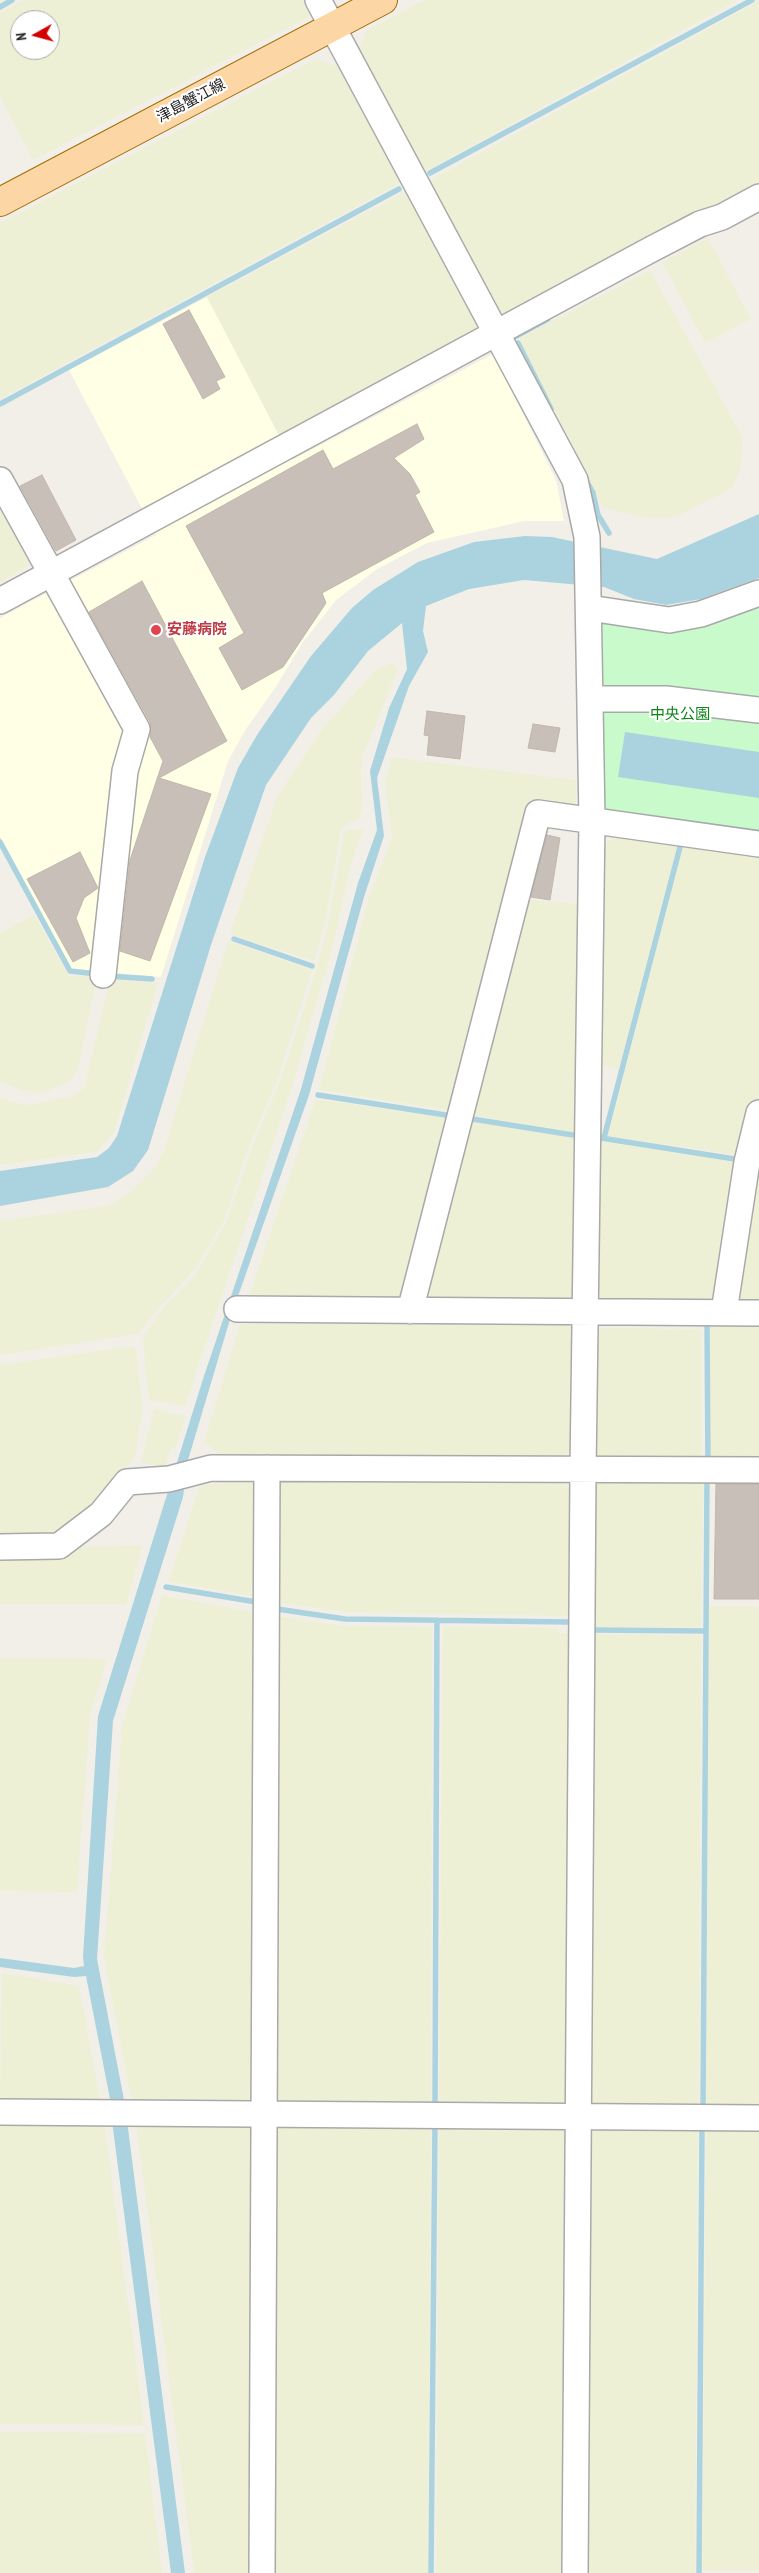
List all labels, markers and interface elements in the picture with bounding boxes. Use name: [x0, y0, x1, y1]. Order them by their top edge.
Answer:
north arrow: [10, 10, 60, 60]
text: N: [12, 32, 30, 42]
street label: 津島蟹江線: [154, 75, 228, 127]
place label: 安藤病院: [167, 621, 227, 639]
marker: 安藤病院: [149, 623, 163, 637]
park label: 中央公園: [650, 706, 710, 724]

